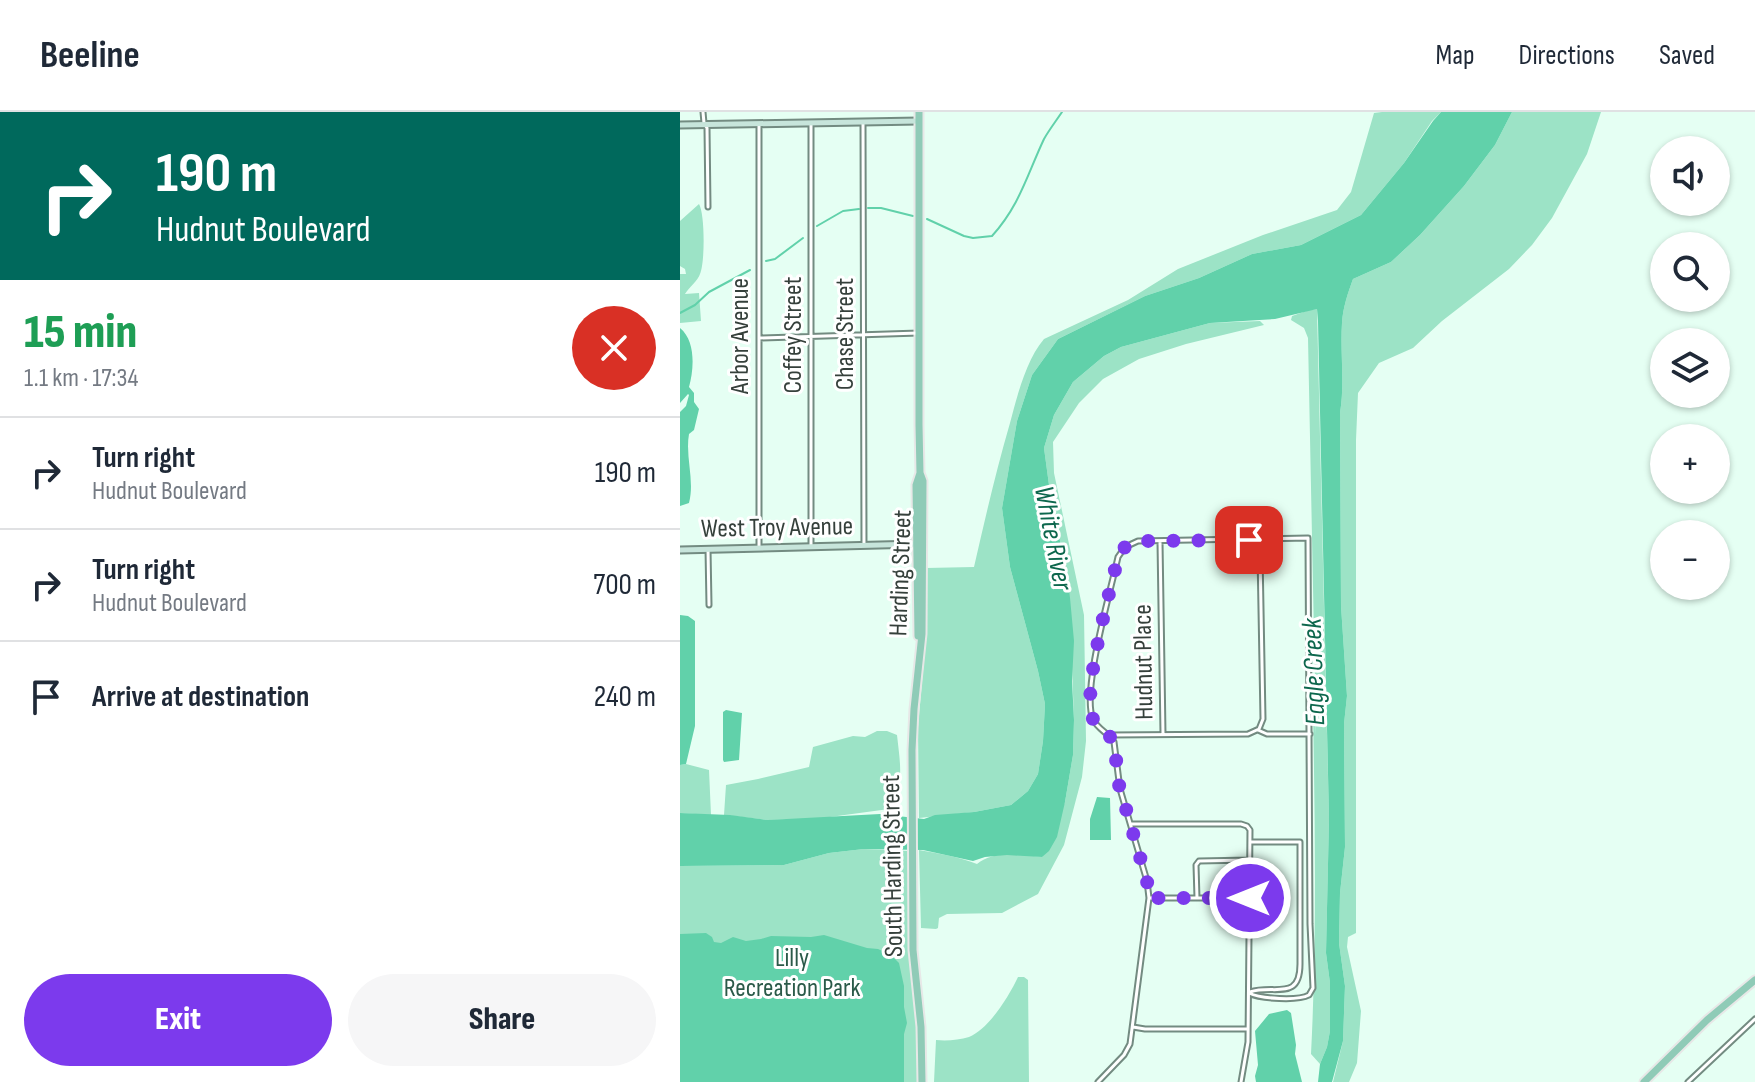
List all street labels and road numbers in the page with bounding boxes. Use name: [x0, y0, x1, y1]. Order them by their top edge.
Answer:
street label: Coffey Street: [778, 277, 809, 393]
street label: Arbor Avenue: [725, 278, 756, 395]
street label: Chase Street: [830, 278, 861, 390]
street label: Harding Street: [883, 509, 919, 637]
street label: West Troy Avenue: [701, 511, 853, 545]
street label: Hudnut Place: [1127, 604, 1161, 720]
street label: South Harding Street: [876, 774, 910, 957]

